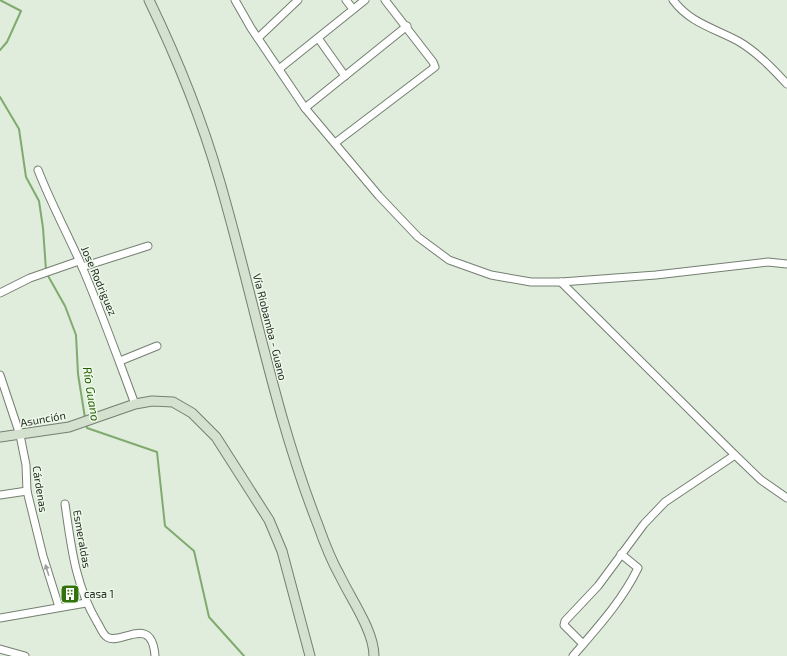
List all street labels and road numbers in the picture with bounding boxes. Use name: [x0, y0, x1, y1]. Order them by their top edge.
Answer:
street label: Jose Rodriguez: [79, 244, 120, 318]
street label: Vía Riobamba - Guano: [251, 272, 290, 382]
street label: Asunción: [19, 408, 67, 429]
street label: Cárdenas: [30, 465, 51, 513]
street label: Esmeraldas: [71, 509, 94, 569]

